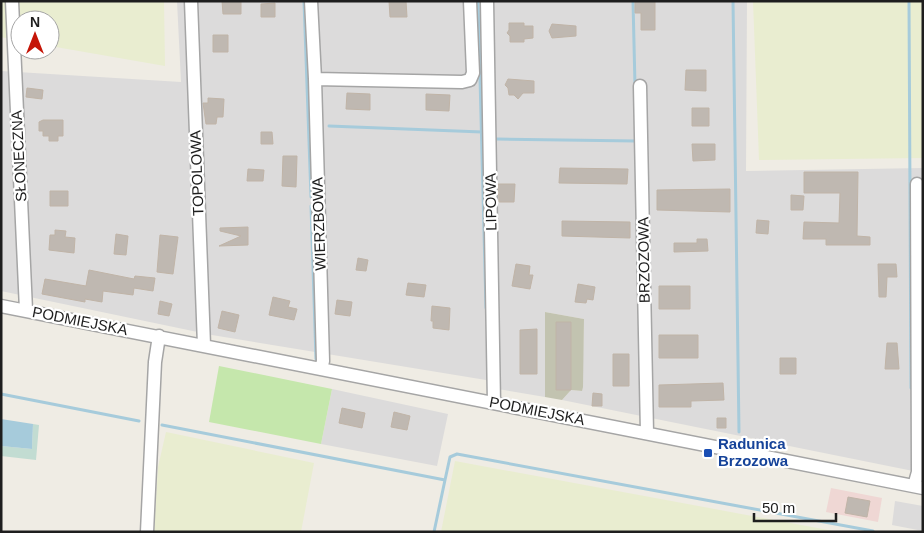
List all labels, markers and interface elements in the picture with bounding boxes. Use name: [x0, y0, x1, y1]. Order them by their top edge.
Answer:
north arrow: [10, 10, 60, 60]
text: N: [30, 14, 40, 30]
street label: SŁONECZNA: [8, 110, 29, 202]
street label: TOPOLOWA: [187, 130, 206, 216]
street label: LIPOWA: [481, 173, 500, 231]
street label: WIERZBOWA: [308, 177, 329, 271]
street label: BRZOZOWA: [634, 217, 653, 303]
street label: PODMIEJSKA: [31, 303, 129, 338]
street label: PODMIEJSKA: [488, 393, 586, 428]
place label: Radunica Brzozowa: [718, 435, 789, 469]
marker: Radunica Brzozowa: [702, 447, 714, 459]
scale bar: [754, 490, 836, 522]
text: 50 m: [762, 499, 795, 516]

